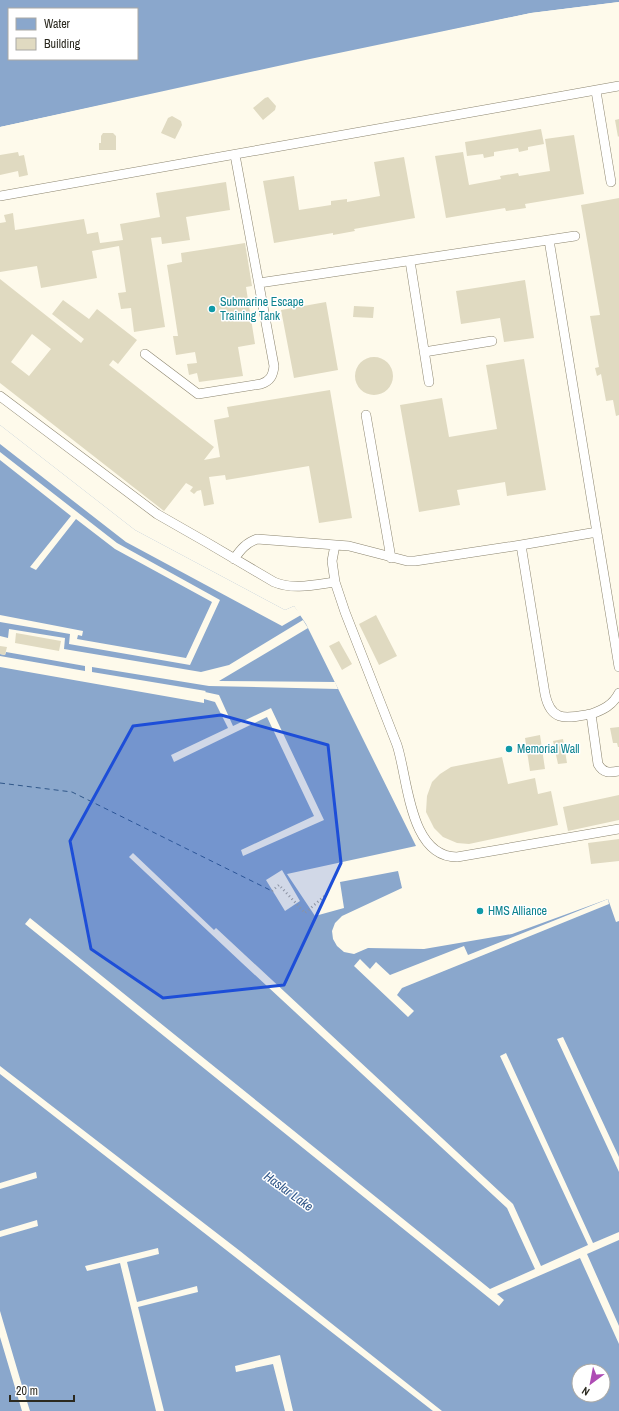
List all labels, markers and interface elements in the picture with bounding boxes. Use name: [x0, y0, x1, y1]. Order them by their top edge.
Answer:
legend: [8, 8, 138, 60]
text: Water: [44, 16, 71, 32]
text: Building: [44, 36, 81, 52]
place label: Submarine Escape Training Tank: [220, 294, 304, 324]
marker: Submarine Escape Training Tank: [207, 304, 217, 314]
place label: Memorial Wall: [517, 741, 580, 757]
marker: Memorial Wall: [504, 744, 514, 754]
place label: HMS Alliance: [488, 903, 547, 919]
marker: HMS Alliance: [475, 906, 485, 916]
water label: Haslar Lake: [261, 1168, 317, 1215]
north arrow: [571, 1363, 611, 1403]
scale bar: [10, 1377, 74, 1403]
text: 20 m: [16, 1383, 38, 1399]
text: N: [579, 1384, 592, 1399]

